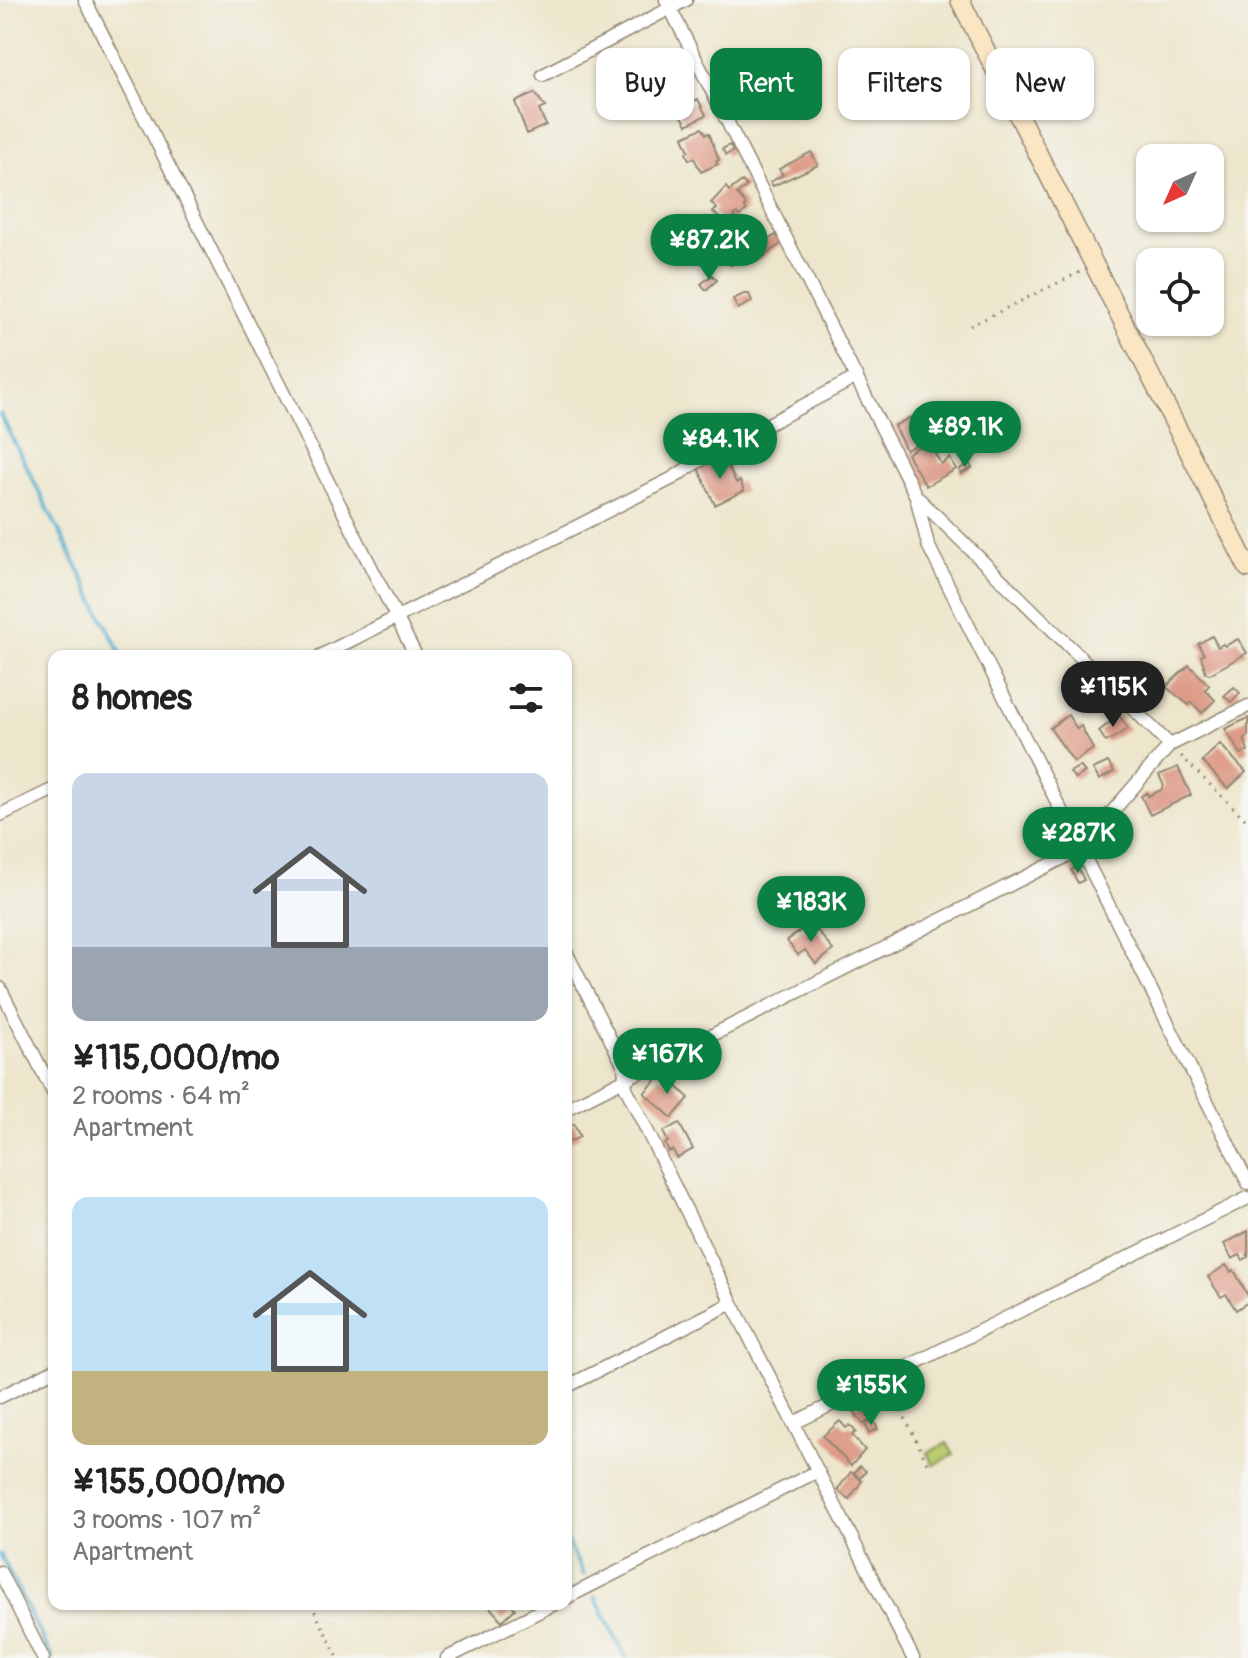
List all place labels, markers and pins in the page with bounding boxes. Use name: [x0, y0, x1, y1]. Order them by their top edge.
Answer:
pin: ¥87.2K: [644, 214, 774, 282]
pin: ¥89.1K: [900, 401, 1030, 469]
pin: ¥84.1K: [655, 413, 785, 481]
pin: ¥115K: [1057, 661, 1169, 729]
pin: ¥287K: [1022, 807, 1134, 875]
pin: ¥183K: [755, 876, 867, 944]
pin: ¥167K: [611, 1028, 723, 1096]
pin: ¥155K: [815, 1359, 927, 1427]

